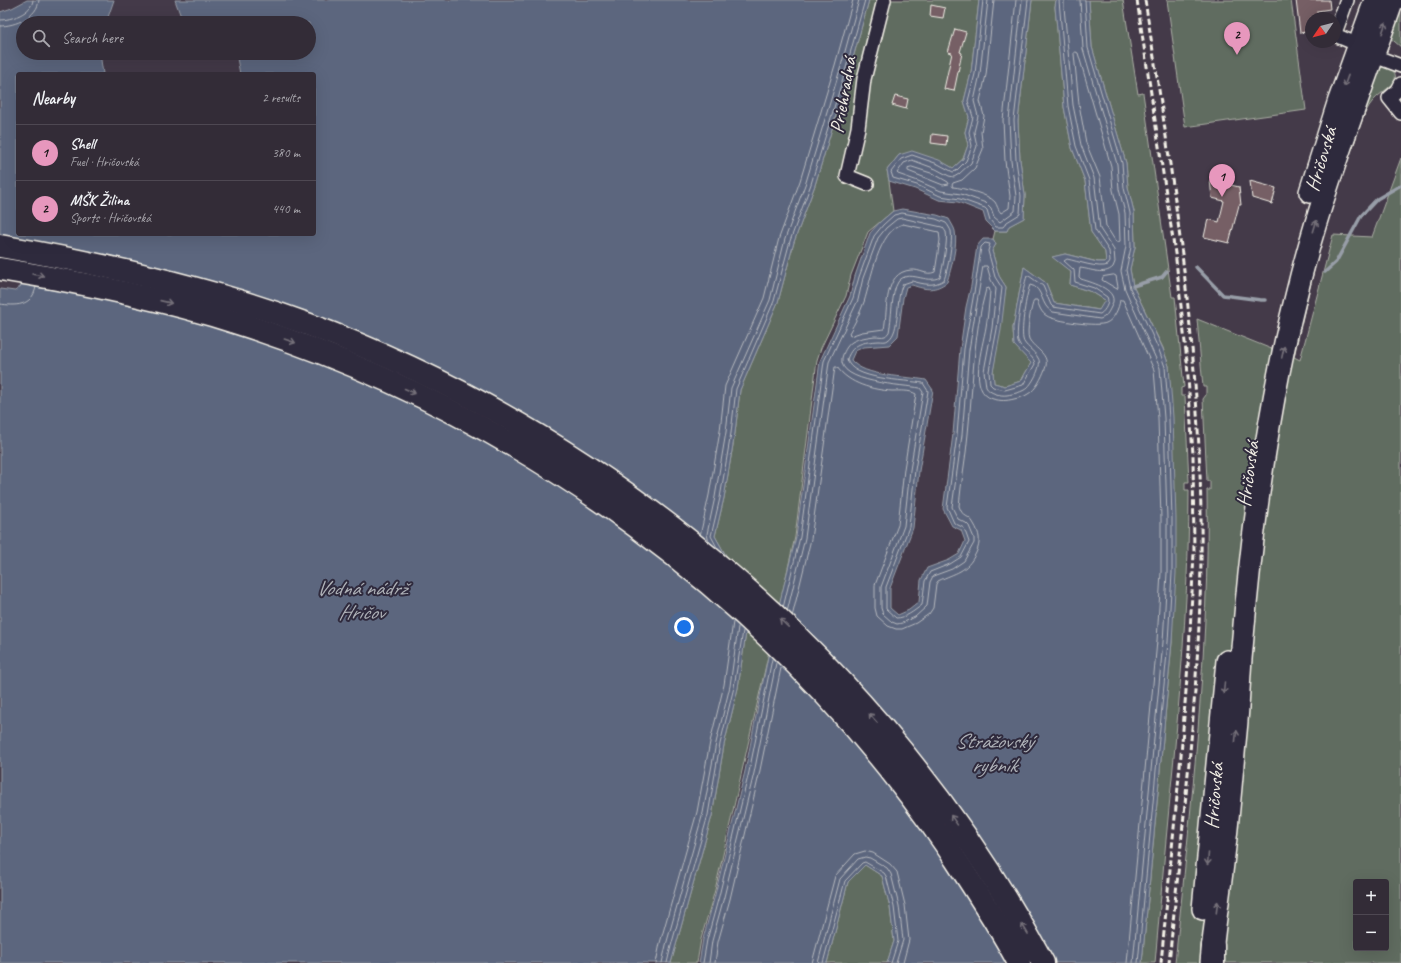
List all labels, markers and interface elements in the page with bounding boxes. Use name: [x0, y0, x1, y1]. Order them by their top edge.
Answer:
north arrow: [1305, 12, 1341, 48]
search box: [16, 16, 316, 60]
pin: 2: [1224, 22, 1250, 55]
one-way arrow: [1380, 22, 1388, 34]
icon: search: [30, 27, 52, 49]
text: Search here: [62, 29, 123, 48]
street label: Priehradná: [824, 53, 862, 135]
one-way arrow: [1341, 75, 1349, 87]
text: Nearby: [32, 88, 75, 109]
text: 2 results: [262, 90, 300, 106]
street label: Hričovská: [1299, 122, 1343, 194]
text: Shell: [70, 135, 95, 154]
text: 1: [42, 145, 48, 161]
text: 380 m: [272, 145, 300, 161]
text: Fuel · Hričovská: [70, 154, 139, 170]
pin: 1: [1209, 164, 1235, 197]
text: MŠK Žilina: [70, 191, 129, 210]
text: 2: [42, 201, 48, 217]
text: 440 m: [272, 201, 300, 217]
text: Sports · Hričovská: [70, 210, 151, 226]
one-way arrow: [1312, 220, 1319, 233]
one-way arrow: [32, 272, 45, 280]
one-way arrow: [159, 299, 172, 307]
one-way arrow: [283, 337, 295, 345]
one-way arrow: [1279, 346, 1287, 359]
one-way arrow: [403, 387, 415, 395]
street label: Hričovská: [1231, 437, 1265, 508]
water label: Vodná nádrž Hričov: [316, 575, 411, 625]
your location: [674, 617, 694, 637]
one-way arrow: [779, 618, 789, 628]
one-way arrow: [1221, 681, 1228, 694]
one-way arrow: [869, 712, 878, 723]
water label: Strážovský rybník: [955, 728, 1039, 778]
one-way arrow: [1232, 730, 1240, 743]
street label: Hričovská: [1199, 760, 1230, 830]
one-way arrow: [950, 814, 958, 825]
one-way arrow: [1204, 852, 1212, 865]
map controls: [1353, 879, 1389, 951]
button: +: [1353, 879, 1389, 915]
one-way arrow: [1214, 901, 1221, 914]
button: −: [1353, 915, 1389, 951]
one-way arrow: [1020, 923, 1028, 935]

